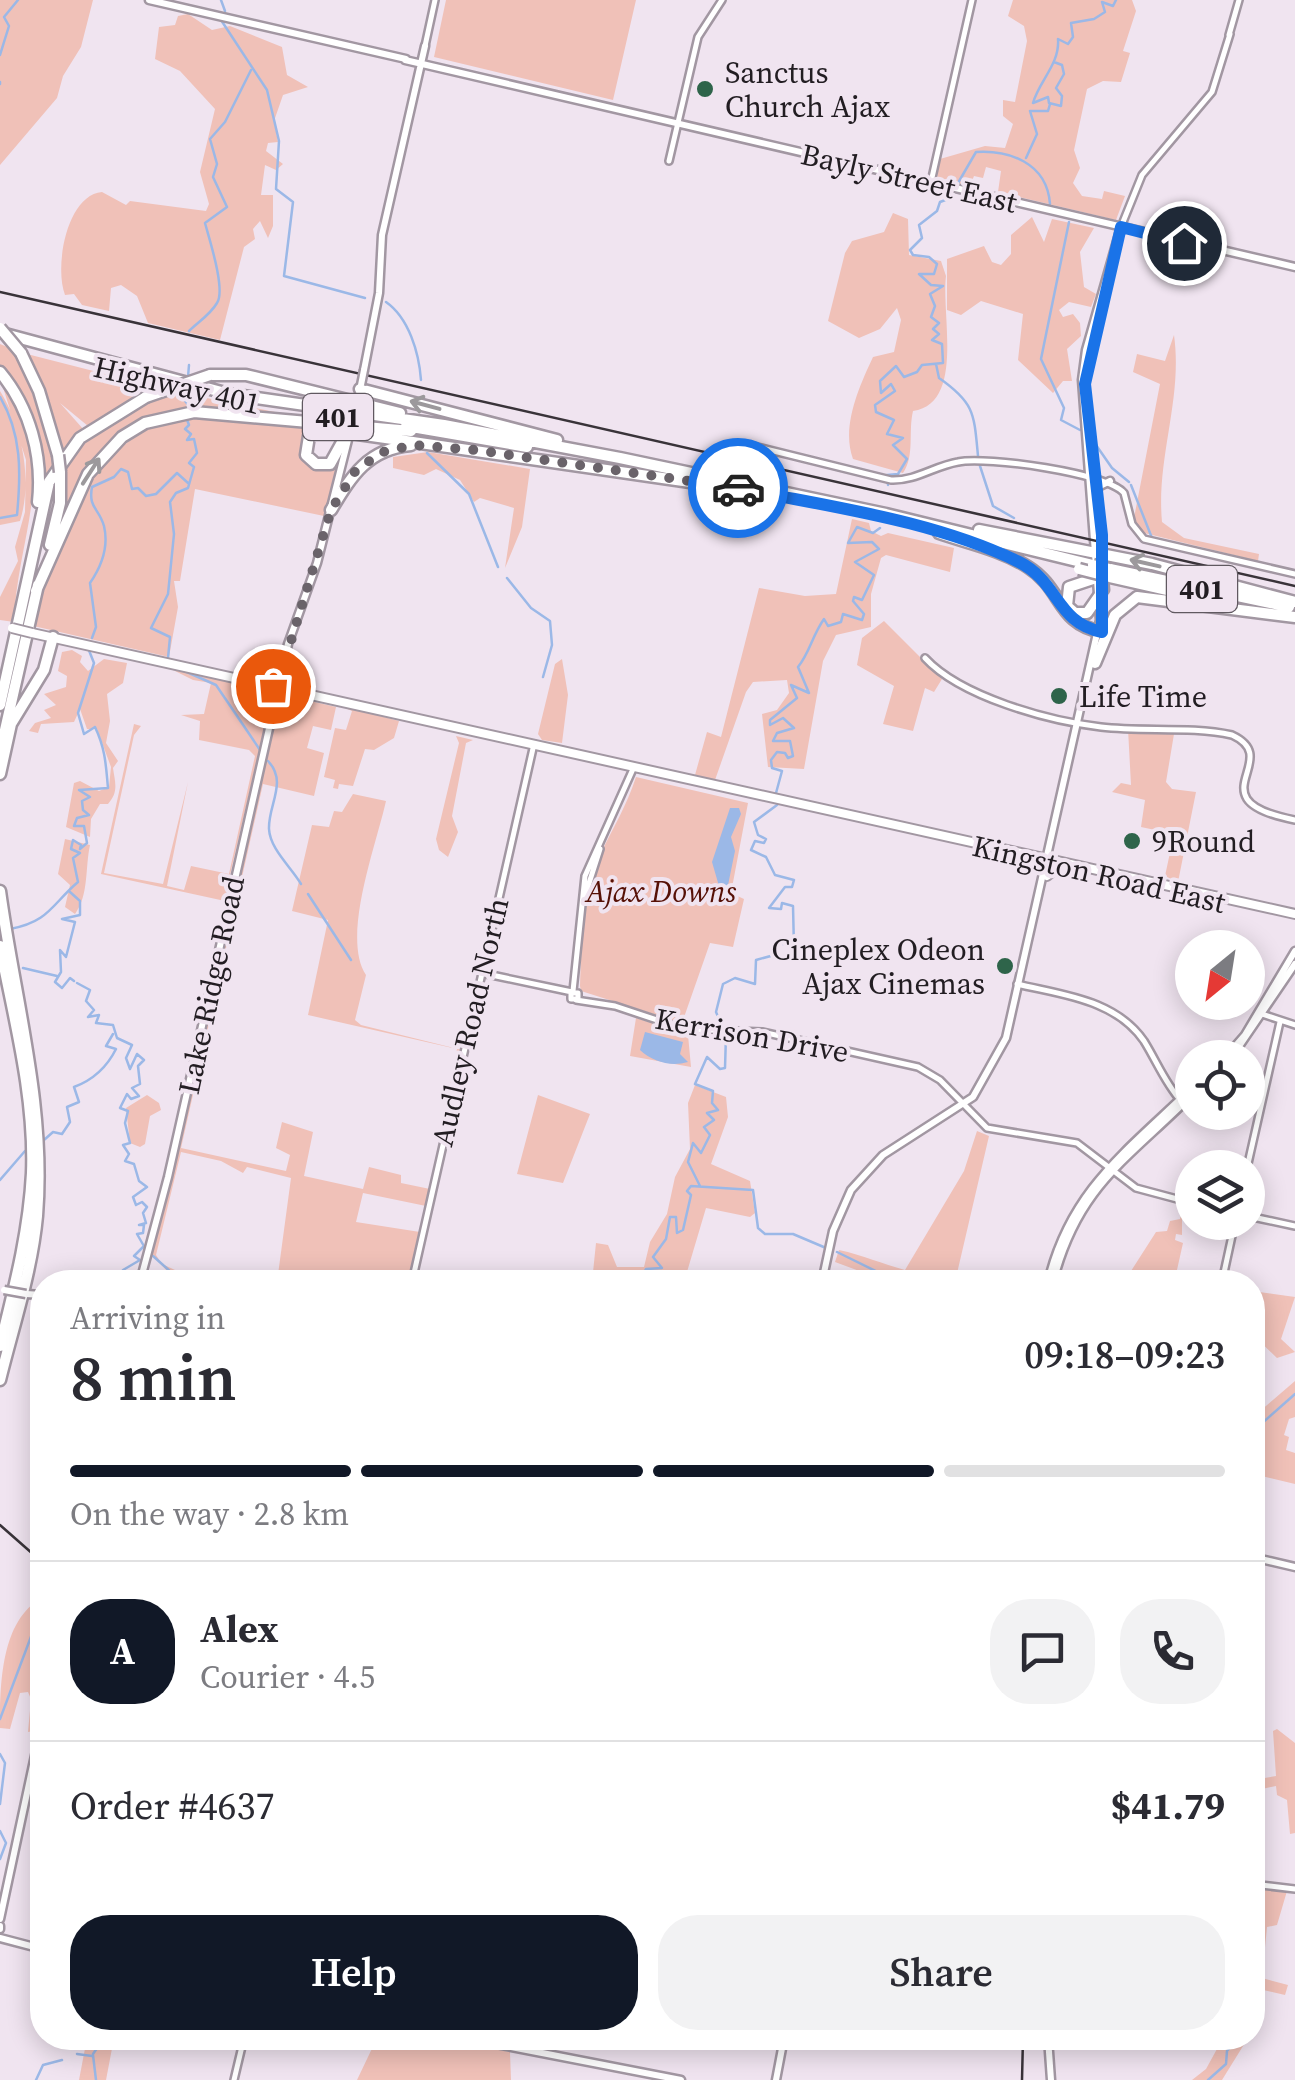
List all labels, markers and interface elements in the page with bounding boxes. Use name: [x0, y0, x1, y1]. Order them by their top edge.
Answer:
place label: Sanctus Church Ajax: [725, 52, 890, 127]
marker: Sanctus Church Ajax: [694, 78, 716, 100]
street label: Bayly Street East: [797, 133, 1021, 223]
pin: [1142, 201, 1227, 286]
icon: home: [1157, 216, 1212, 271]
street label: Highway 401: [90, 346, 264, 424]
road number: 401: [303, 394, 373, 440]
one-way arrow: [410, 394, 441, 413]
courier: [688, 438, 788, 538]
one-way arrow: [81, 457, 102, 486]
icon: car: [711, 461, 766, 516]
one-way arrow: [1130, 553, 1162, 571]
road number: 401: [1167, 566, 1237, 612]
pin: [231, 644, 316, 729]
icon: bag: [246, 659, 301, 714]
place label: Life Time: [1079, 676, 1207, 717]
marker: Life Time: [1048, 685, 1070, 707]
place label: 9Round: [1152, 821, 1255, 862]
street label: Kingston Road East: [969, 825, 1230, 923]
marker: 9Round: [1121, 830, 1143, 852]
park label: Ajax Downs: [584, 871, 736, 912]
street label: Lake Ridge Road: [168, 872, 254, 1098]
street label: Audley Road North: [421, 894, 519, 1150]
place label: Cineplex Odeon Ajax Cinemas: [772, 929, 985, 1004]
north arrow: [1175, 930, 1265, 1020]
map controls: [1175, 930, 1265, 1240]
marker: Cineplex Odeon Ajax Cinemas: [994, 955, 1016, 977]
street label: Kerrison Drive: [652, 998, 852, 1072]
button: locate: [1175, 1040, 1265, 1130]
button: layers: [1175, 1150, 1265, 1240]
text: Arriving in: [70, 1296, 225, 1340]
text: 09:18–09:23: [1024, 1329, 1225, 1381]
text: 8 min: [70, 1333, 237, 1422]
text: On the way · 2.8 km: [70, 1492, 349, 1536]
button: chat: [990, 1599, 1095, 1704]
button: phone: [1120, 1599, 1225, 1704]
text: Alex: [200, 1603, 278, 1655]
text: A: [110, 1625, 135, 1677]
text: Courier · 4.5: [200, 1655, 375, 1699]
text: Order #4637: [70, 1780, 274, 1832]
text: $41.79: [1111, 1780, 1225, 1832]
button: Help: [70, 1915, 638, 2030]
button: Share: [658, 1915, 1225, 2030]

